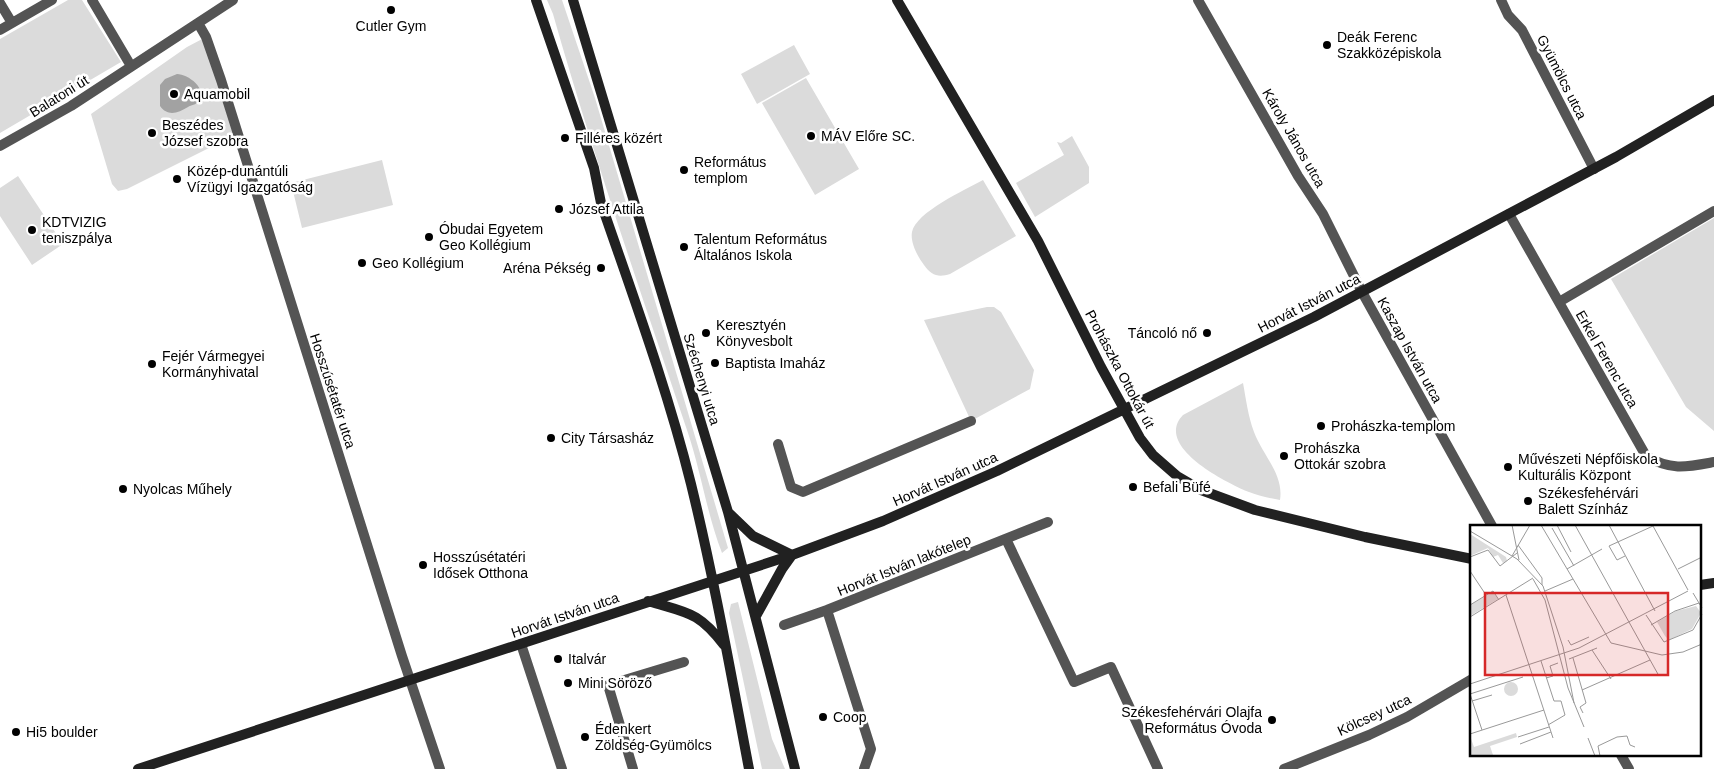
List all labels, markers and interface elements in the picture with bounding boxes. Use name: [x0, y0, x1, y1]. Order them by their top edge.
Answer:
marker: Cutler Gym: [385, 4, 397, 16]
place label: Cutler Gym: [356, 18, 426, 34]
place label: Deák Ferenc Szakközépiskola: [1337, 29, 1441, 61]
street label: Gyümölcs utca: [1534, 32, 1590, 122]
marker: Deák Ferenc Szakközépiskola: [1321, 39, 1333, 51]
street label: Balatoni út: [27, 72, 91, 120]
place label: Aquamobil: [184, 86, 250, 102]
street label: Károly János utca: [1259, 86, 1329, 190]
marker: Aquamobil: [168, 88, 180, 100]
place label: Beszédes József szobra: [162, 117, 249, 149]
marker: Beszédes József szobra: [146, 127, 158, 139]
place label: MÁV Előre SC.: [821, 128, 915, 144]
place label: Filléres közért: [575, 130, 662, 146]
marker: MÁV Előre SC.: [805, 130, 817, 142]
marker: Filléres közért: [559, 132, 571, 144]
place label: Református templom: [694, 154, 766, 186]
place label: Közép-dunántúli Vízügyi Igazgatóság: [187, 163, 313, 195]
marker: Református templom: [678, 164, 690, 176]
marker: Közép-dunántúli Vízügyi Igazgatóság: [171, 173, 183, 185]
place label: József Attila: [569, 201, 644, 217]
marker: József Attila: [553, 203, 565, 215]
place label: KDTVIZIG teniszpálya: [42, 214, 112, 246]
place label: Óbudai Egyetem Geo Kollégium: [439, 221, 543, 253]
marker: KDTVIZIG teniszpálya: [26, 224, 38, 236]
marker: Óbudai Egyetem Geo Kollégium: [423, 231, 435, 243]
place label: Talentum Református Általános Iskola: [694, 231, 827, 263]
marker: Talentum Református Általános Iskola: [678, 241, 690, 253]
place label: Geo Kollégium: [372, 255, 464, 271]
marker: Geo Kollégium: [356, 257, 368, 269]
place label: Aréna Pékség: [503, 260, 591, 276]
marker: Aréna Pékség: [595, 262, 607, 274]
street label: Horvát István utca: [1255, 270, 1363, 336]
street label: Kaszap István utca: [1374, 294, 1446, 406]
street label: Prohászka Ottokár út: [1082, 307, 1158, 431]
street label: Erkel Ferenc utca: [1573, 307, 1641, 411]
place label: Keresztyén Könyvesbolt: [716, 317, 792, 349]
place label: Táncoló nő: [1128, 325, 1197, 341]
marker: Keresztyén Könyvesbolt: [700, 327, 712, 339]
marker: Táncoló nő: [1201, 327, 1213, 339]
street label: Széchenyi utca: [680, 331, 724, 427]
street label: Hosszúsétatér utca: [307, 332, 359, 451]
place label: Fejér Vármegyei Kormányhivatal: [162, 348, 265, 380]
place label: Baptista Imaház: [725, 355, 825, 371]
marker: Baptista Imaház: [709, 357, 721, 369]
marker: Fejér Vármegyei Kormányhivatal: [146, 358, 158, 370]
place label: Prohászka-templom: [1331, 418, 1456, 434]
marker: Prohászka-templom: [1315, 420, 1327, 432]
place label: City Társasház: [561, 430, 654, 446]
marker: City Társasház: [545, 432, 557, 444]
place label: Prohászka Ottokár szobra: [1294, 440, 1386, 472]
street label: Horvát István utca: [890, 449, 1000, 509]
marker: Prohászka Ottokár szobra: [1278, 450, 1290, 462]
place label: Művészeti Népfőiskola Kulturális Központ: [1518, 451, 1658, 483]
marker: Művészeti Népfőiskola Kulturális Központ: [1502, 461, 1514, 473]
place label: Befali Büfé: [1143, 479, 1211, 495]
place label: Nyolcas Műhely: [133, 481, 232, 497]
marker: Befali Büfé: [1127, 481, 1139, 493]
marker: Nyolcas Műhely: [117, 483, 129, 495]
place label: Székesfehérvári Balett Színház: [1538, 485, 1638, 517]
marker: Székesfehérvári Balett Színház: [1522, 495, 1534, 507]
inset map: [1470, 525, 1702, 756]
street label: Horvát István lakótelep: [835, 531, 973, 599]
place label: Hosszúsétatéri Idősek Otthona: [433, 549, 528, 581]
marker: Hosszúsétatéri Idősek Otthona: [417, 559, 429, 571]
street label: Horvát István utca: [509, 589, 621, 641]
place label: Italvár: [568, 651, 606, 667]
marker: Italvár: [552, 653, 564, 665]
place label: Mini Söröző: [578, 675, 652, 691]
marker: Mini Söröző: [562, 677, 574, 689]
street label: Kölcsey utca: [1335, 691, 1414, 739]
place label: Székesfehérvári Olajfa Református Óvoda: [1121, 704, 1262, 736]
place label: Coop: [833, 709, 867, 725]
marker: Coop: [817, 711, 829, 723]
marker: Székesfehérvári Olajfa Református Óvoda: [1266, 714, 1278, 726]
place label: Édenkert Zöldség-Gyümölcs: [595, 721, 712, 753]
place label: Hi5 boulder: [26, 724, 98, 740]
marker: Hi5 boulder: [10, 726, 22, 738]
marker: Édenkert Zöldség-Gyümölcs: [579, 731, 591, 743]

